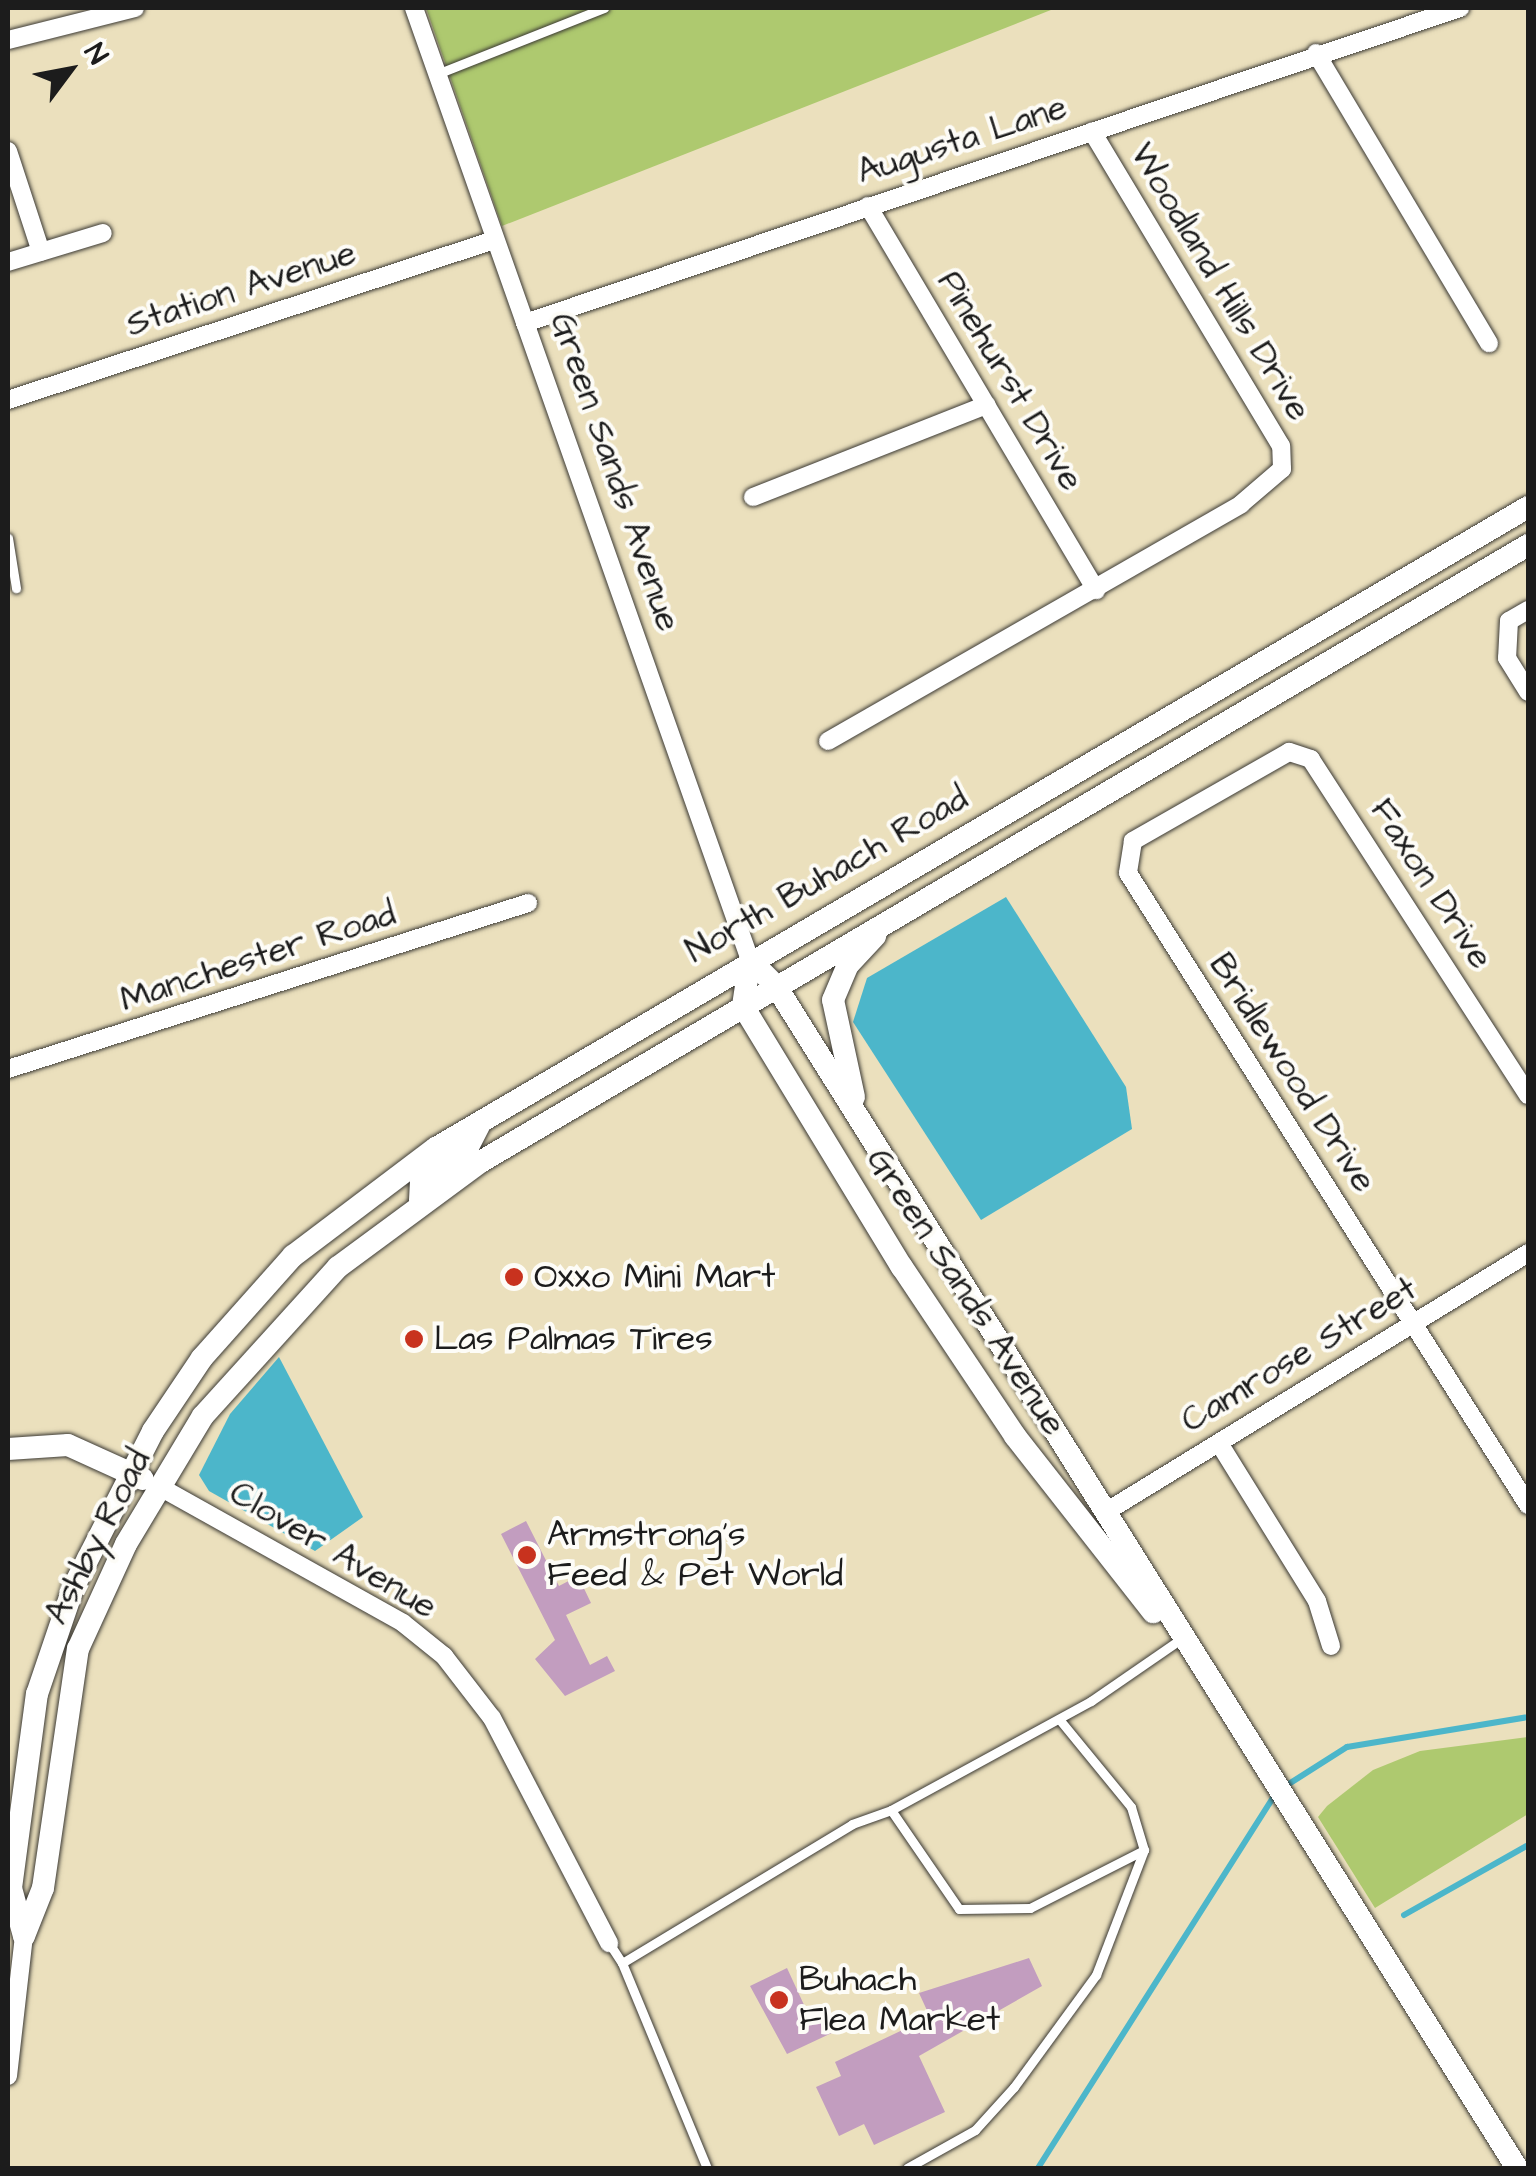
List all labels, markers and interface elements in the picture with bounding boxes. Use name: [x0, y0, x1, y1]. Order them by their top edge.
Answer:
north arrow: [20, 20, 120, 120]
text: N: [75, 36, 117, 72]
street label: Augusta Lane: [852, 86, 1072, 194]
street label: Woodland Hills Drive: [1121, 136, 1319, 428]
street label: Station Avenue: [121, 232, 361, 346]
street label: Pinehurst Drive: [928, 264, 1092, 498]
street label: Green Sands Avenue: [541, 307, 689, 637]
street label: North Buhach Road: [679, 777, 975, 973]
street label: Faxon Drive: [1361, 791, 1501, 977]
street label: Manchester Road: [115, 893, 401, 1021]
street label: Bridlewood Drive: [1199, 946, 1385, 1200]
street label: Green Sands Avenue: [857, 1141, 1075, 1443]
place label: Oxxo Mini Mart: [534, 1256, 775, 1298]
marker: Oxxo Mini Mart: [503, 1266, 525, 1288]
street label: Camrose Street: [1174, 1268, 1424, 1442]
place label: Las Palmas Tires: [434, 1318, 713, 1360]
marker: Las Palmas Tires: [403, 1328, 425, 1350]
street label: Ashby Road: [36, 1443, 160, 1631]
street label: Clover Avenue: [222, 1472, 444, 1628]
place label: Armstrong's Feed & Pet World: [547, 1514, 843, 1596]
marker: Armstrong's Feed & Pet World: [516, 1544, 538, 1566]
place label: Buhach Flea Market: [799, 1959, 1000, 2041]
marker: Buhach Flea Market: [768, 1989, 790, 2011]

